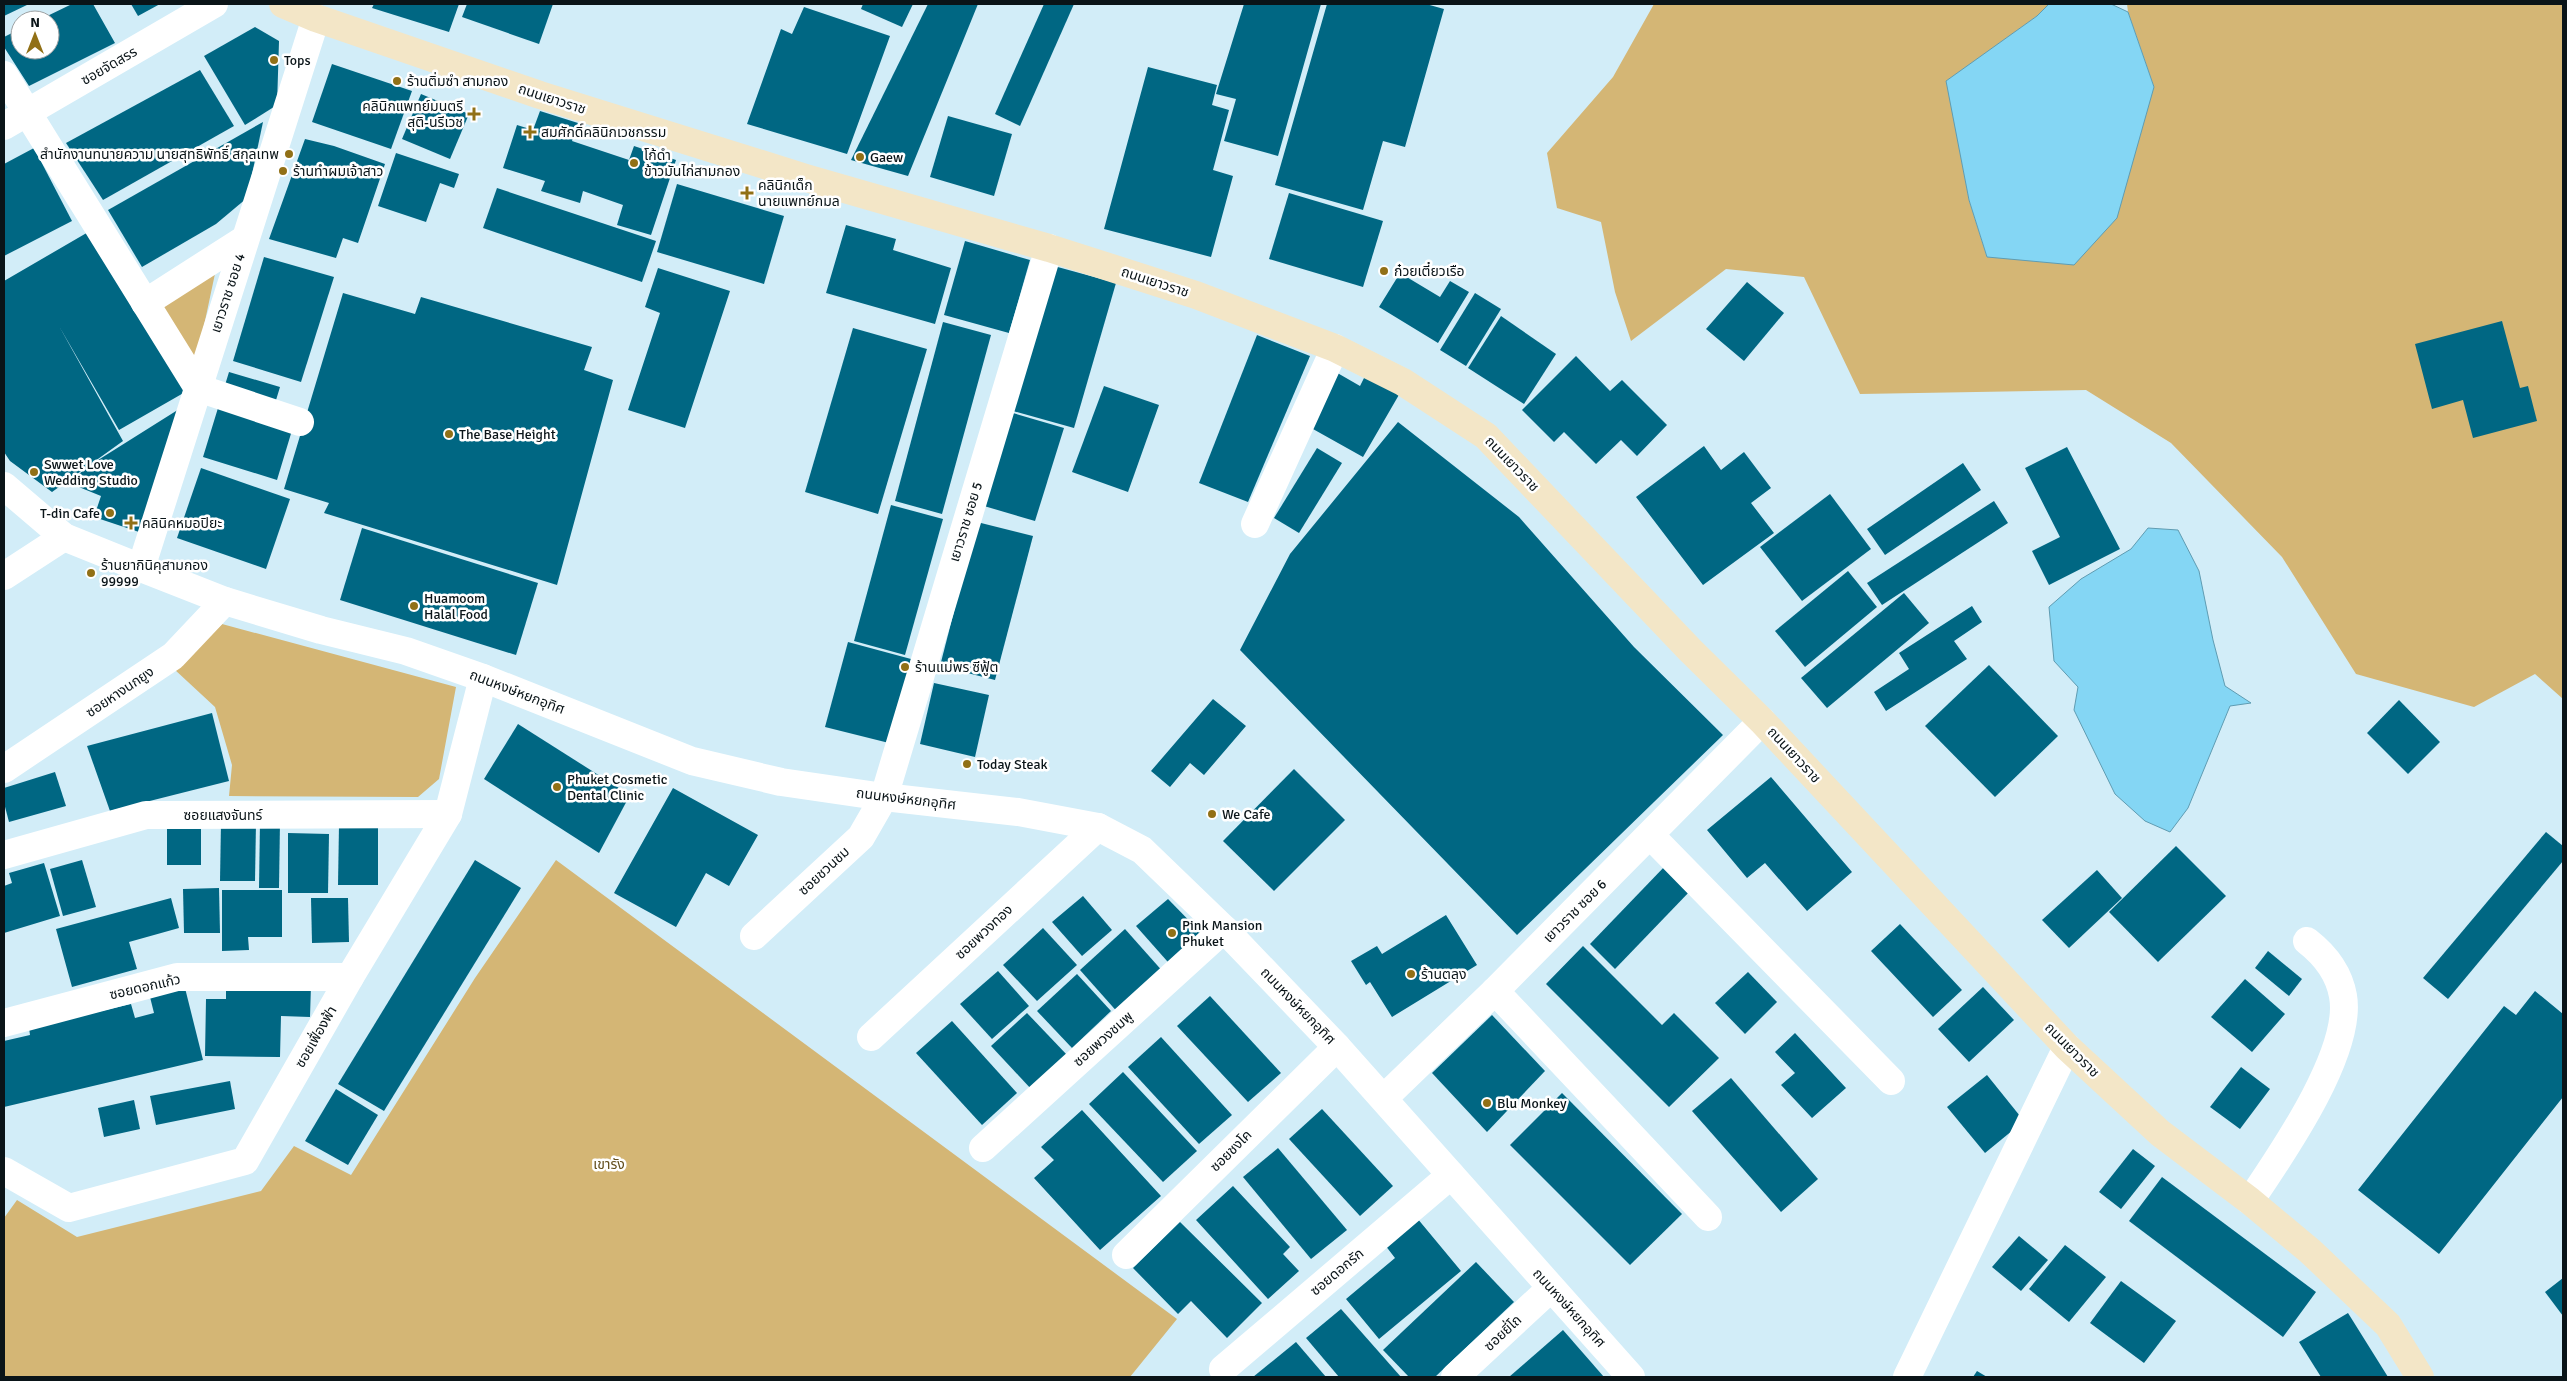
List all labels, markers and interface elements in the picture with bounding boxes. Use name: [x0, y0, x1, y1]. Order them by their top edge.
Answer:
north arrow: [10, 10, 60, 60]
text: N: [30, 14, 40, 31]
street label: ซอยจัดสรร: [78, 43, 140, 89]
place label: Tops: [284, 52, 311, 69]
marker: Tops: [268, 54, 280, 66]
place label: ร้านติ่มซำ สามกอง: [407, 71, 508, 90]
marker: ร้านติ่มซำ สามกอง: [391, 75, 403, 87]
street label: ถนนเยาวราช: [516, 80, 588, 118]
place label: คลินิกแพทย์มนตรี สุติ-นรีเวช: [362, 98, 463, 131]
marker: คลินิกแพทย์มนตรี สุติ-นรีเวช: [467, 107, 481, 121]
place label: สมศักดิ์คลินิกเวชกรรม: [541, 123, 666, 141]
marker: สมศักดิ์คลินิกเวชกรรม: [523, 125, 537, 139]
place label: สำนักงานทนายความ นายสุทธิพัทธิ์ สกุลเทพ: [40, 145, 279, 163]
place label: โก้ดำ ข้าวมันไก่สามกอง: [644, 147, 740, 180]
marker: สำนักงานทนายความ นายสุทธิพัทธิ์ สกุลเทพ: [283, 148, 295, 160]
place label: Gaew: [870, 149, 903, 166]
marker: Gaew: [854, 151, 866, 163]
marker: โก้ดำ ข้าวมันไก่สามกอง: [628, 157, 640, 169]
place label: ร้านทำผมเจ้าสาว: [293, 163, 383, 180]
marker: ร้านทำผมเจ้าสาว: [277, 165, 289, 177]
place label: คลินิกเด็ก นายแพทย์กมล: [758, 177, 840, 210]
marker: คลินิกเด็ก นายแพทย์กมล: [740, 186, 754, 200]
street label: เยาวราช ซอย 4: [207, 251, 249, 335]
place label: ก๋วยเตี๋ยวเรือ: [1394, 261, 1465, 280]
street label: ถนนเยาวราช: [1119, 263, 1191, 301]
marker: ก๋วยเตี๋ยวเรือ: [1378, 265, 1390, 277]
place label: The Base Height: [459, 426, 556, 443]
marker: The Base Height: [443, 428, 455, 440]
street label: ถนนเยาวราช: [1481, 433, 1543, 495]
place label: Swwet Love Wedding Studio: [44, 456, 138, 489]
marker: Swwet Love Wedding Studio: [28, 466, 40, 478]
street label: เยาวราช ซอย 5: [946, 480, 986, 564]
place label: T-din Cafe: [40, 505, 100, 522]
marker: T-din Cafe: [104, 507, 116, 519]
place label: คลินิคหมอปิยะ: [142, 515, 222, 532]
marker: คลินิคหมอปิยะ: [124, 516, 138, 530]
place label: ร้านยากินิคุสามกอง 99999: [101, 557, 208, 590]
marker: ร้านยากินิคุสามกอง 99999: [85, 567, 97, 579]
place label: Huamoom Halal Food: [424, 590, 488, 623]
marker: Huamoom Halal Food: [408, 600, 420, 612]
place label: ร้านแม่พร ซีฟู้ต: [915, 659, 999, 676]
marker: ร้านแม่พร ซีฟู้ต: [899, 661, 911, 673]
street label: ซอยหางนกยูง: [83, 663, 157, 721]
street label: ถนนหงษ์หยกอุทิศ: [467, 666, 567, 718]
street label: ถนนเยาวราช: [1764, 723, 1824, 787]
place label: Today Steak: [977, 756, 1048, 773]
marker: Today Steak: [961, 758, 973, 770]
place label: Phuket Cosmetic Dental Clinic: [567, 771, 668, 804]
marker: Phuket Cosmetic Dental Clinic: [551, 781, 563, 793]
street label: ถนนหงษ์หยกอุทิศ: [855, 784, 957, 814]
place label: We Cafe: [1222, 806, 1270, 823]
street label: ซอยแสงจันทร์: [184, 807, 263, 824]
marker: We Cafe: [1206, 808, 1218, 820]
street label: ซอยชวนชม: [795, 843, 853, 899]
street label: เยาวราช ซอย 6: [1540, 876, 1610, 946]
street label: ซอยพวงทอง: [952, 901, 1016, 963]
place label: Pink Mansion Phuket: [1182, 917, 1262, 950]
marker: Pink Mansion Phuket: [1166, 927, 1178, 939]
street label: ถนนหงษ์หยกอุทิศ: [1257, 964, 1339, 1048]
place label: ร้านตลุง: [1421, 966, 1467, 983]
marker: ร้านตลุง: [1405, 968, 1417, 980]
street label: ซอยดอกแก้ว: [108, 971, 182, 1003]
street label: ซอยเฟื่องฟ้า: [290, 1002, 340, 1071]
street label: ซอยพวงชมพู: [1070, 1008, 1136, 1070]
street label: ถนนเยาวราช: [2041, 1019, 2103, 1081]
place label: Blu Monkey: [1497, 1095, 1567, 1112]
marker: Blu Monkey: [1481, 1097, 1493, 1109]
street label: ซอยชงโค: [1207, 1127, 1255, 1175]
park label: เขารัง: [593, 1156, 625, 1173]
street label: ซอยดอกรัก: [1307, 1245, 1367, 1299]
street label: ถนนหงษ์หยกอุทิศ: [1529, 1265, 1609, 1351]
street label: ซอยยี่โถ: [1479, 1310, 1525, 1355]

